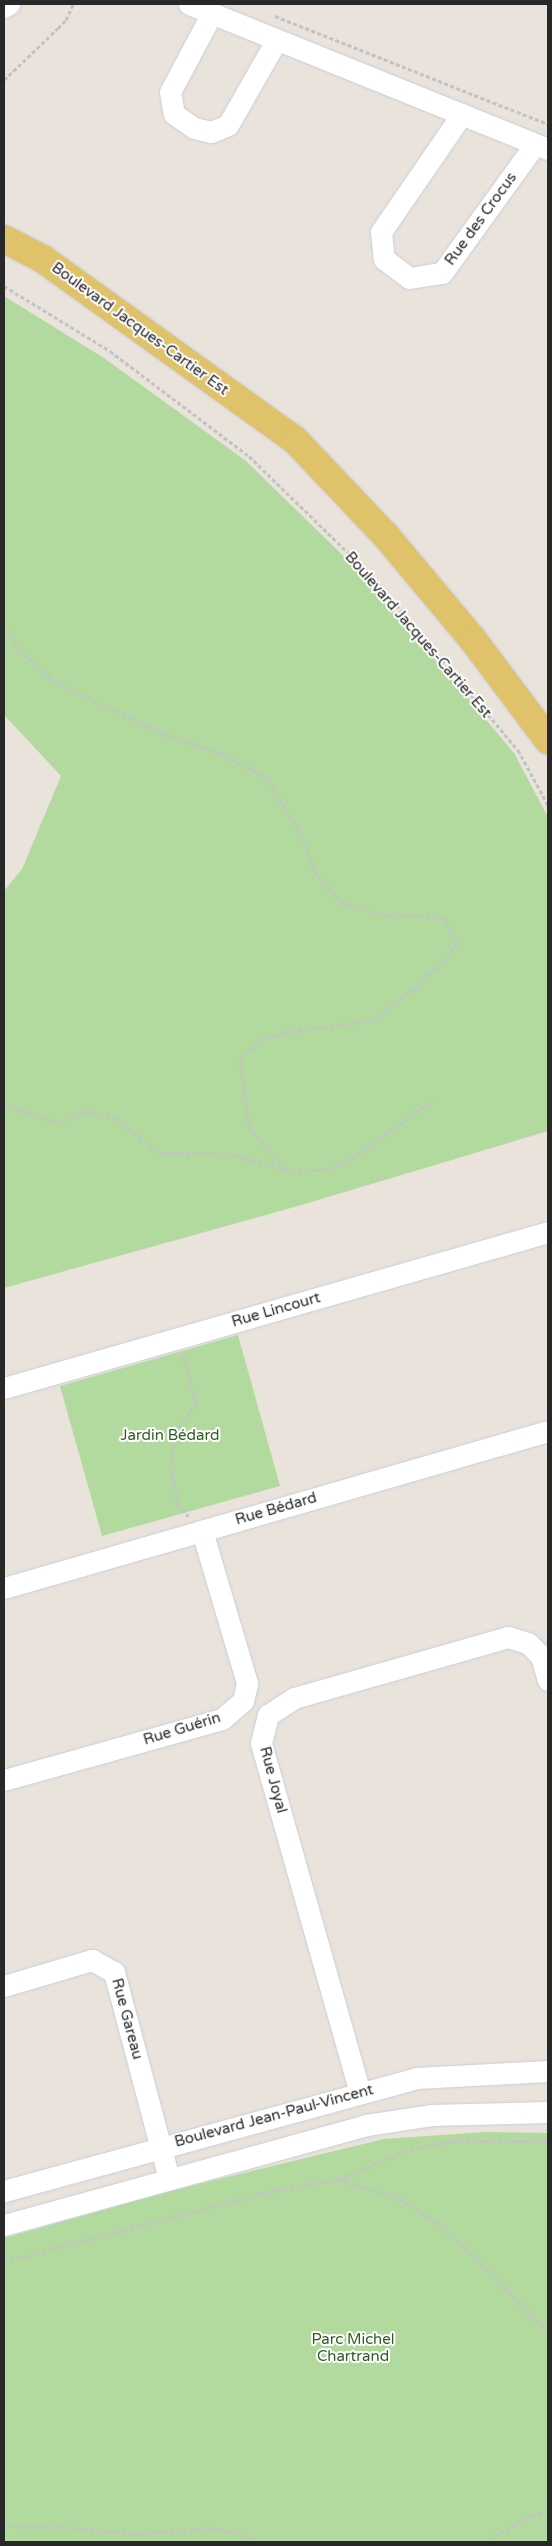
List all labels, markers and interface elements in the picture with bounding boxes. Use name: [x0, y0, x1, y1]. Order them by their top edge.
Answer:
street label: Rue des Crocus: [441, 169, 521, 269]
street label: Boulevard Jacques-Cartier Est: [48, 259, 232, 399]
street label: Boulevard Jacques-Cartier Est: [341, 548, 495, 722]
street label: Rue Lincourt: [230, 1289, 322, 1331]
park label: Jardin Bédard: [121, 1427, 219, 1445]
street label: Rue Bédard: [233, 1489, 319, 1529]
street label: Rue Guérin: [141, 1709, 223, 1749]
street label: Rue Joyal: [255, 1745, 291, 1815]
street label: Rue Gareau: [108, 1976, 146, 2062]
street label: Boulevard Jean-Paul-Vincent: [173, 2081, 375, 2151]
park label: Parc Michel Chartrand: [312, 2330, 394, 2365]

